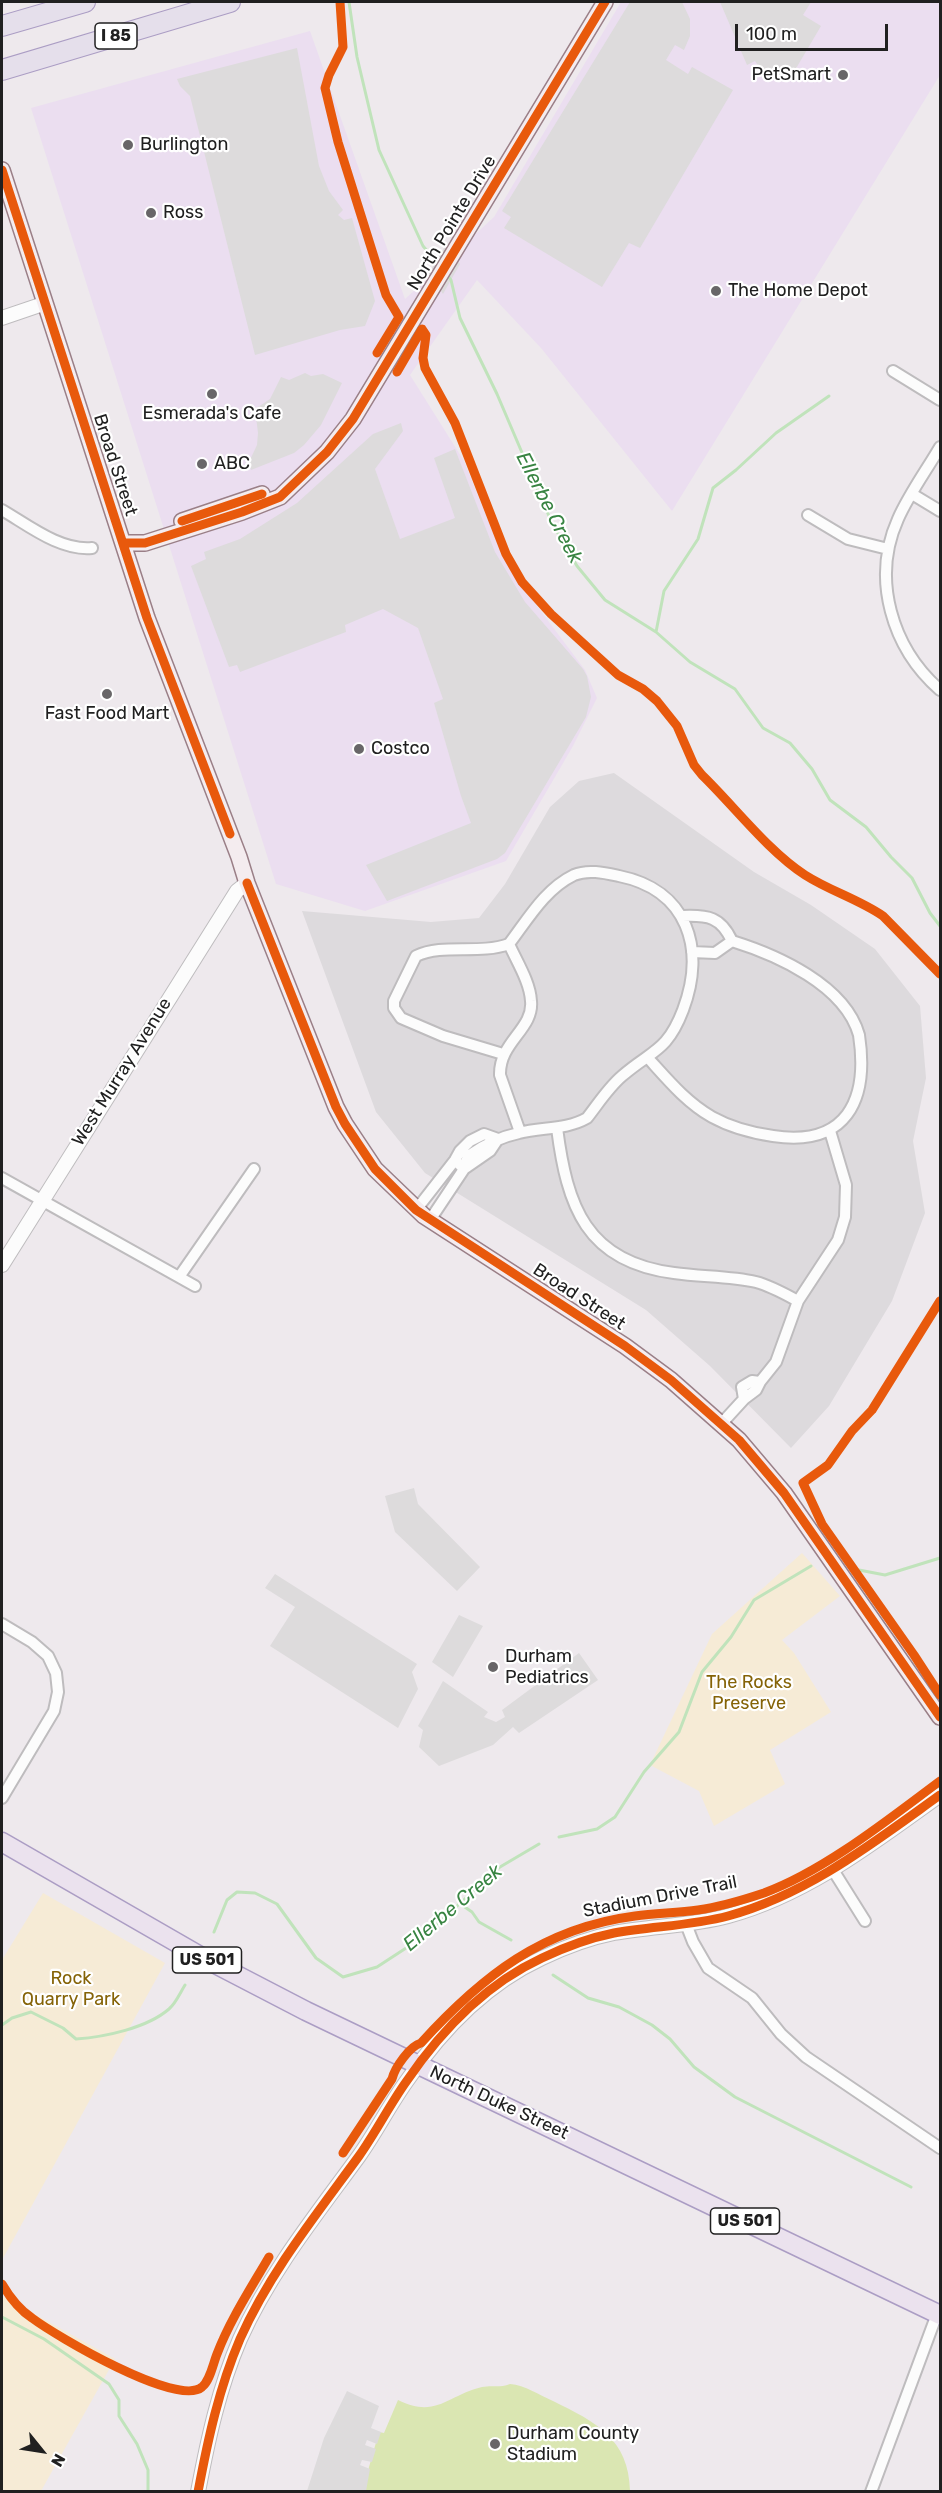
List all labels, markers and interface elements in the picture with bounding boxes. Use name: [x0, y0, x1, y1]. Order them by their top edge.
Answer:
scale bar: [738, 12, 891, 50]
road number: I 85: [95, 23, 137, 49]
text: 100 m: [746, 23, 797, 45]
place label: PetSmart: [751, 64, 831, 86]
marker: PetSmart: [836, 68, 850, 82]
place label: Burlington: [140, 134, 228, 156]
marker: Burlington: [121, 138, 135, 152]
street label: North Pointe Drive: [403, 152, 501, 294]
place label: Ross: [163, 202, 203, 224]
marker: Ross: [144, 206, 158, 220]
place label: The Home Depot: [728, 280, 868, 302]
marker: The Home Depot: [709, 284, 723, 298]
marker: Esmerada's Cafe: [205, 387, 219, 401]
place label: Esmerada's Cafe: [143, 403, 281, 425]
street label: Broad Street: [88, 411, 142, 519]
water label: Ellerbe Creek: [511, 448, 587, 568]
place label: ABC: [214, 453, 250, 475]
marker: ABC: [195, 457, 209, 471]
marker: Fast Food Mart: [100, 687, 114, 701]
place label: Fast Food Mart: [45, 703, 169, 725]
place label: Costco: [371, 738, 430, 760]
marker: Costco: [352, 742, 366, 756]
street label: West Murray Avenue: [68, 994, 176, 1150]
street label: Broad Street: [529, 1259, 629, 1335]
place label: Durham Pediatrics: [505, 1646, 589, 1688]
marker: Durham Pediatrics: [486, 1660, 500, 1674]
park label: The Rocks Preserve: [706, 1672, 792, 1714]
water label: Ellerbe Creek: [398, 1860, 508, 1956]
street label: Stadium Drive Trail: [581, 1871, 739, 1923]
road number: US 501: [172, 1947, 242, 1973]
park label: Rock Quarry Park: [22, 1968, 120, 2010]
street label: North Duke Street: [426, 2061, 572, 2145]
road number: US 501: [710, 2208, 780, 2234]
north arrow: [12, 2421, 72, 2481]
place label: Durham County Stadium: [507, 2423, 639, 2466]
marker: Durham County Stadium: [488, 2437, 502, 2451]
text: N: [47, 2451, 69, 2470]

